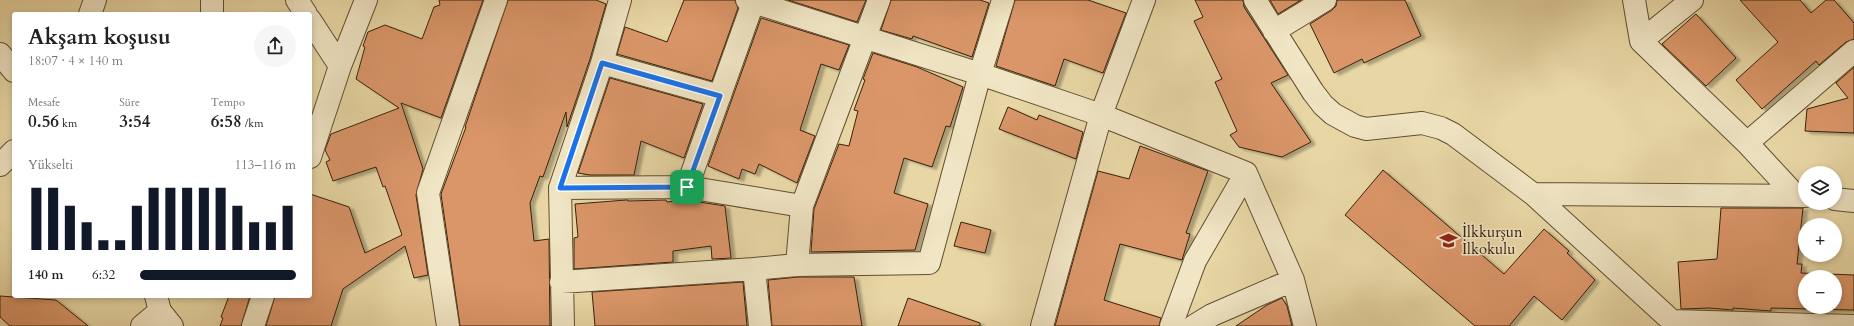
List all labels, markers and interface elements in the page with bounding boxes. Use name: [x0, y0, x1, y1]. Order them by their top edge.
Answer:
text: Akşam koşusu: [28, 22, 171, 52]
button: share: [254, 25, 296, 67]
text: 18:07 · 4 × 140 m: [28, 52, 123, 70]
text: Mesafe: [28, 95, 60, 110]
text: Süre: [119, 95, 140, 110]
text: Tempo: [211, 95, 245, 110]
text: 0.56: [28, 110, 59, 133]
text: 3:54: [119, 110, 150, 133]
text: 6:58: [211, 110, 242, 133]
text: km: [59, 116, 77, 131]
text: /km: [242, 116, 263, 131]
text: Yükselti: [28, 156, 73, 174]
text: 113–116 m: [234, 156, 296, 174]
map controls: [1798, 166, 1842, 314]
button: layers: [1798, 166, 1842, 210]
pin: [670, 170, 704, 204]
icon: arrive: [676, 176, 698, 198]
button: +: [1798, 218, 1842, 262]
place label: İlkkurşun İlkokulu: [1462, 222, 1523, 259]
school or university icon: İlkkurşun İlkokulu: [1439, 231, 1459, 251]
text: 140 m: [28, 266, 63, 284]
text: 6:32: [92, 266, 115, 284]
button: −: [1798, 270, 1842, 314]

